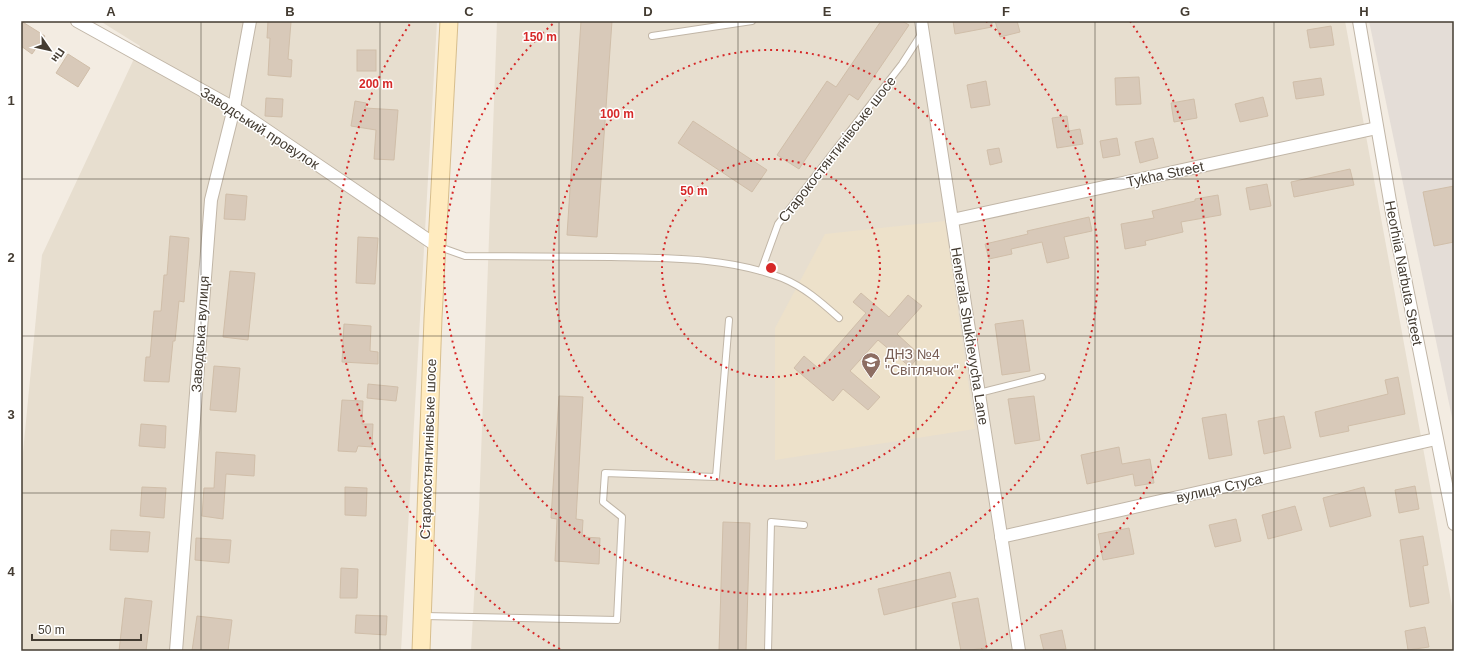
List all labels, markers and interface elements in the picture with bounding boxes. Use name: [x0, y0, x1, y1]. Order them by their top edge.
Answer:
text: A: [106, 4, 116, 19]
text: B: [285, 4, 295, 19]
text: C: [464, 4, 474, 19]
text: D: [643, 4, 653, 19]
text: E: [823, 4, 832, 19]
text: F: [1002, 4, 1010, 19]
text: G: [1180, 4, 1190, 19]
text: H: [1359, 4, 1369, 19]
north arrow: [30, 30, 70, 70]
text: 150 m: [523, 30, 557, 44]
text: Пн: [49, 46, 67, 65]
street label: Старокостянтинівське шосе: [775, 73, 899, 225]
text: 200 m: [359, 77, 393, 91]
street label: Заводський провулок: [198, 84, 323, 173]
text: 1: [7, 93, 15, 108]
text: 100 m: [600, 107, 634, 121]
street label: Tykha Street: [1125, 158, 1205, 190]
text: 50 m: [680, 184, 708, 198]
street label: Heorhiia Narbuta Street: [1382, 199, 1426, 347]
street label: Henerala Shukhevycha Lane: [948, 246, 992, 426]
text: 2: [7, 250, 15, 265]
centre of rings: [764, 261, 778, 275]
street label: Заводська вулиця: [188, 275, 212, 393]
place label: ДНЗ №4 "Світлячок": [885, 346, 959, 378]
school or university icon: ДНЗ №4 "Світлячок": [860, 351, 882, 379]
street label: Старокостянтинівське шосе: [417, 358, 439, 540]
text: 3: [7, 407, 15, 422]
street label: вулиця Стуса: [1175, 470, 1264, 506]
text: 4: [7, 564, 15, 579]
scale bar: [32, 616, 141, 642]
text: 50 m: [38, 623, 65, 637]

